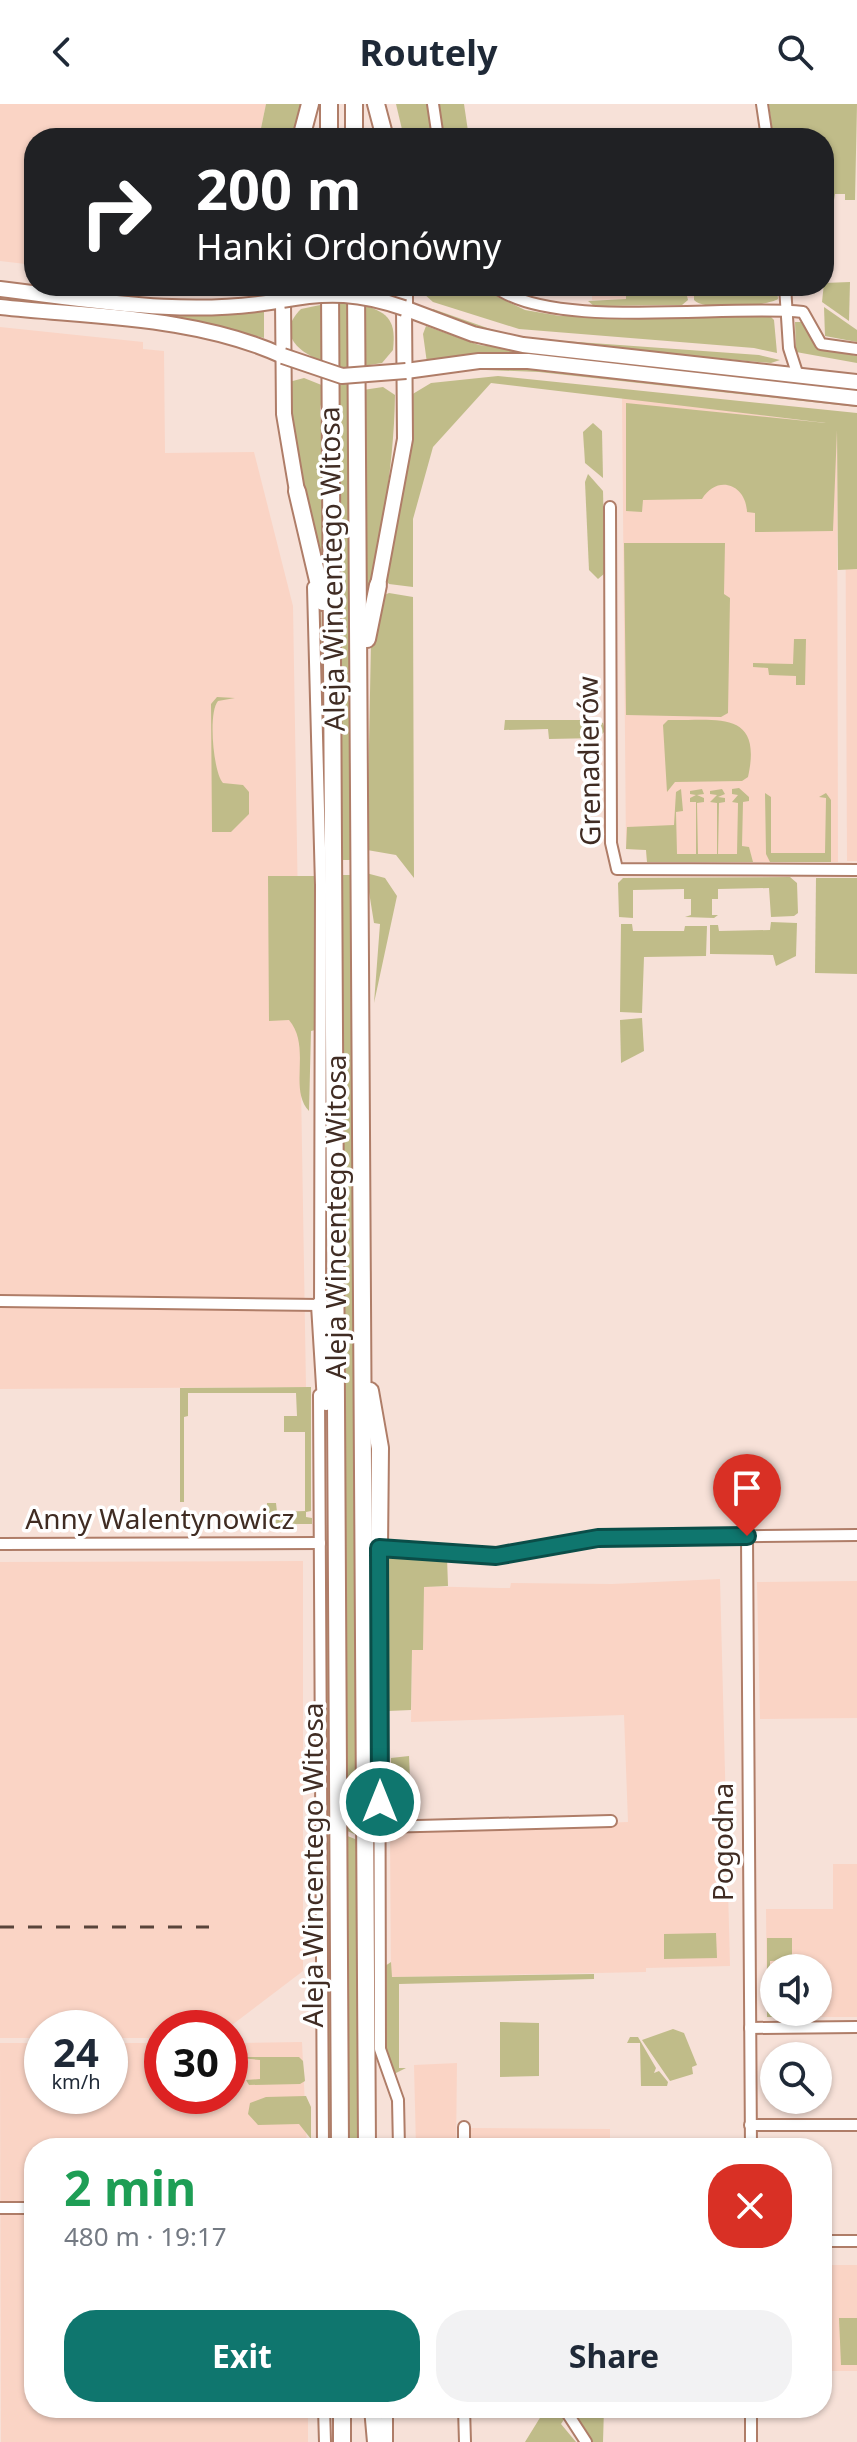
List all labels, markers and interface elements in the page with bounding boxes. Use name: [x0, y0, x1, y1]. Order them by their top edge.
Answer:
text: Routely: [360, 28, 497, 77]
icon: back: [40, 30, 84, 74]
icon: search: [773, 30, 817, 74]
text: 200 m: [196, 150, 361, 226]
icon: right: [64, 160, 168, 264]
text: Hanki Ordonówny: [196, 222, 501, 271]
street label: Aleja Wincentego Witosa: [309, 406, 353, 732]
street label: Grenadierów: [568, 676, 608, 846]
street label: Aleja Wincentego Witosa: [316, 1055, 354, 1380]
pin: [713, 1454, 781, 1536]
icon: arrive: [725, 1466, 769, 1510]
street label: Anny Walentynowicz: [25, 1499, 295, 1537]
street label: Aleja Wincentego Witosa: [293, 1703, 331, 2028]
position arrow: [338, 1760, 422, 1844]
street label: Pogodna: [703, 1783, 741, 1901]
map controls: [760, 1954, 832, 2114]
button: sound: [760, 1954, 832, 2026]
speed limit sign: 30: [144, 2010, 248, 2114]
text: 24: [53, 2024, 99, 2079]
button: search: [760, 2042, 832, 2114]
text: km/h: [51, 2068, 101, 2095]
text: 2 min: [64, 2155, 196, 2220]
button: close: [708, 2164, 792, 2248]
text: 480 m · 19:17: [64, 2218, 227, 2254]
button: Exit: [64, 2310, 420, 2402]
button: Share: [436, 2310, 792, 2402]

